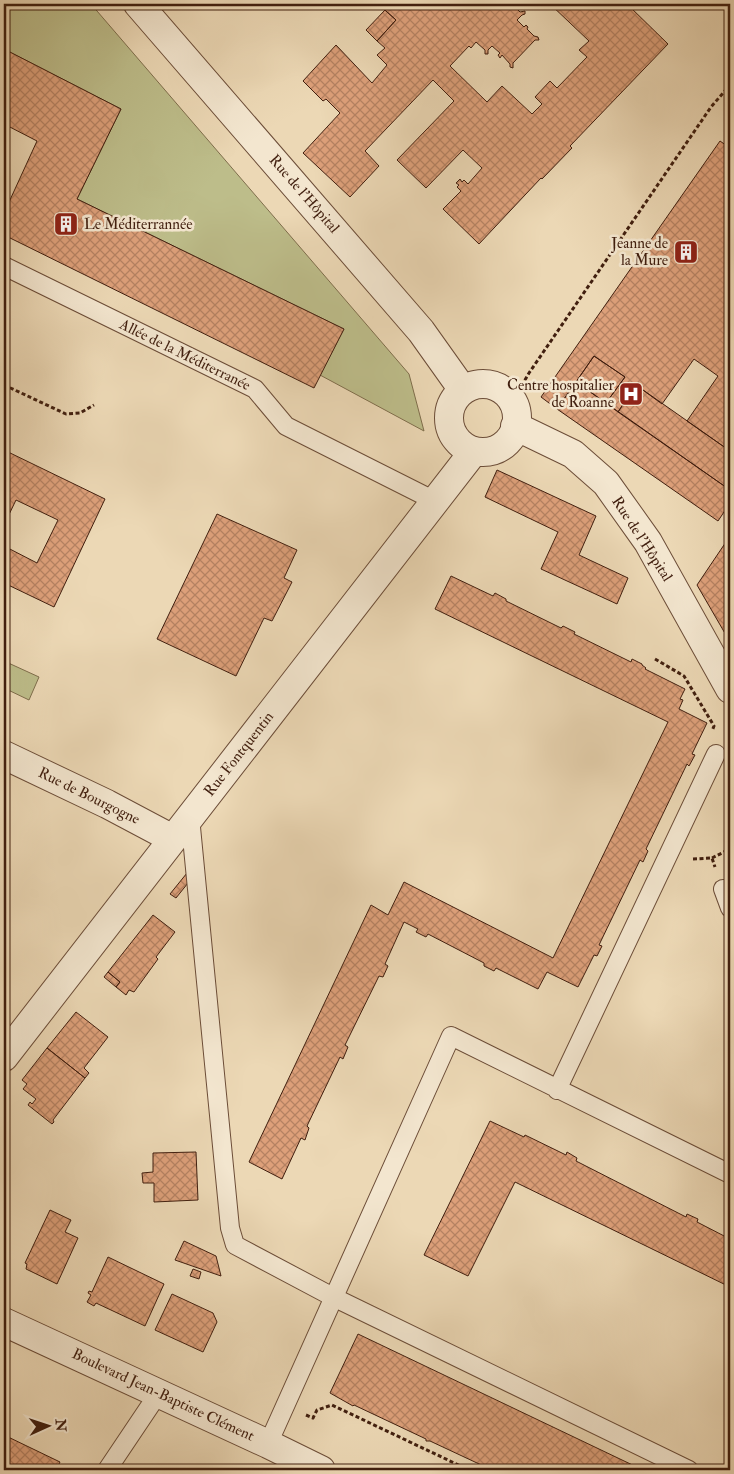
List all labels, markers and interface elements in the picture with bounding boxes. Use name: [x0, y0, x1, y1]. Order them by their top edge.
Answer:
street label: Rue de l'Hôpital: [264, 151, 343, 238]
building icon: Le Méditerrannée: [53, 211, 79, 237]
place label: Le Méditerrannée: [84, 215, 193, 234]
place label: Jeanne de la Mure: [610, 234, 668, 270]
building icon: Jeanne de la Mure: [673, 239, 699, 265]
street label: Allée de la Méditerranée: [115, 315, 254, 395]
place label: Centre hospitalier de Roanne: [507, 376, 614, 412]
hospital icon: Centre hospitalier de Roanne: [618, 381, 644, 407]
street label: Rue de l'Hôpital: [607, 493, 677, 586]
street label: Rue Fontquentin: [200, 708, 278, 800]
street label: Rue de Bourgogne: [35, 763, 143, 829]
street label: Boulevard Jean-Baptiste Clément: [68, 1344, 257, 1447]
north arrow: [22, 1402, 72, 1452]
text: N: [52, 1418, 69, 1433]

